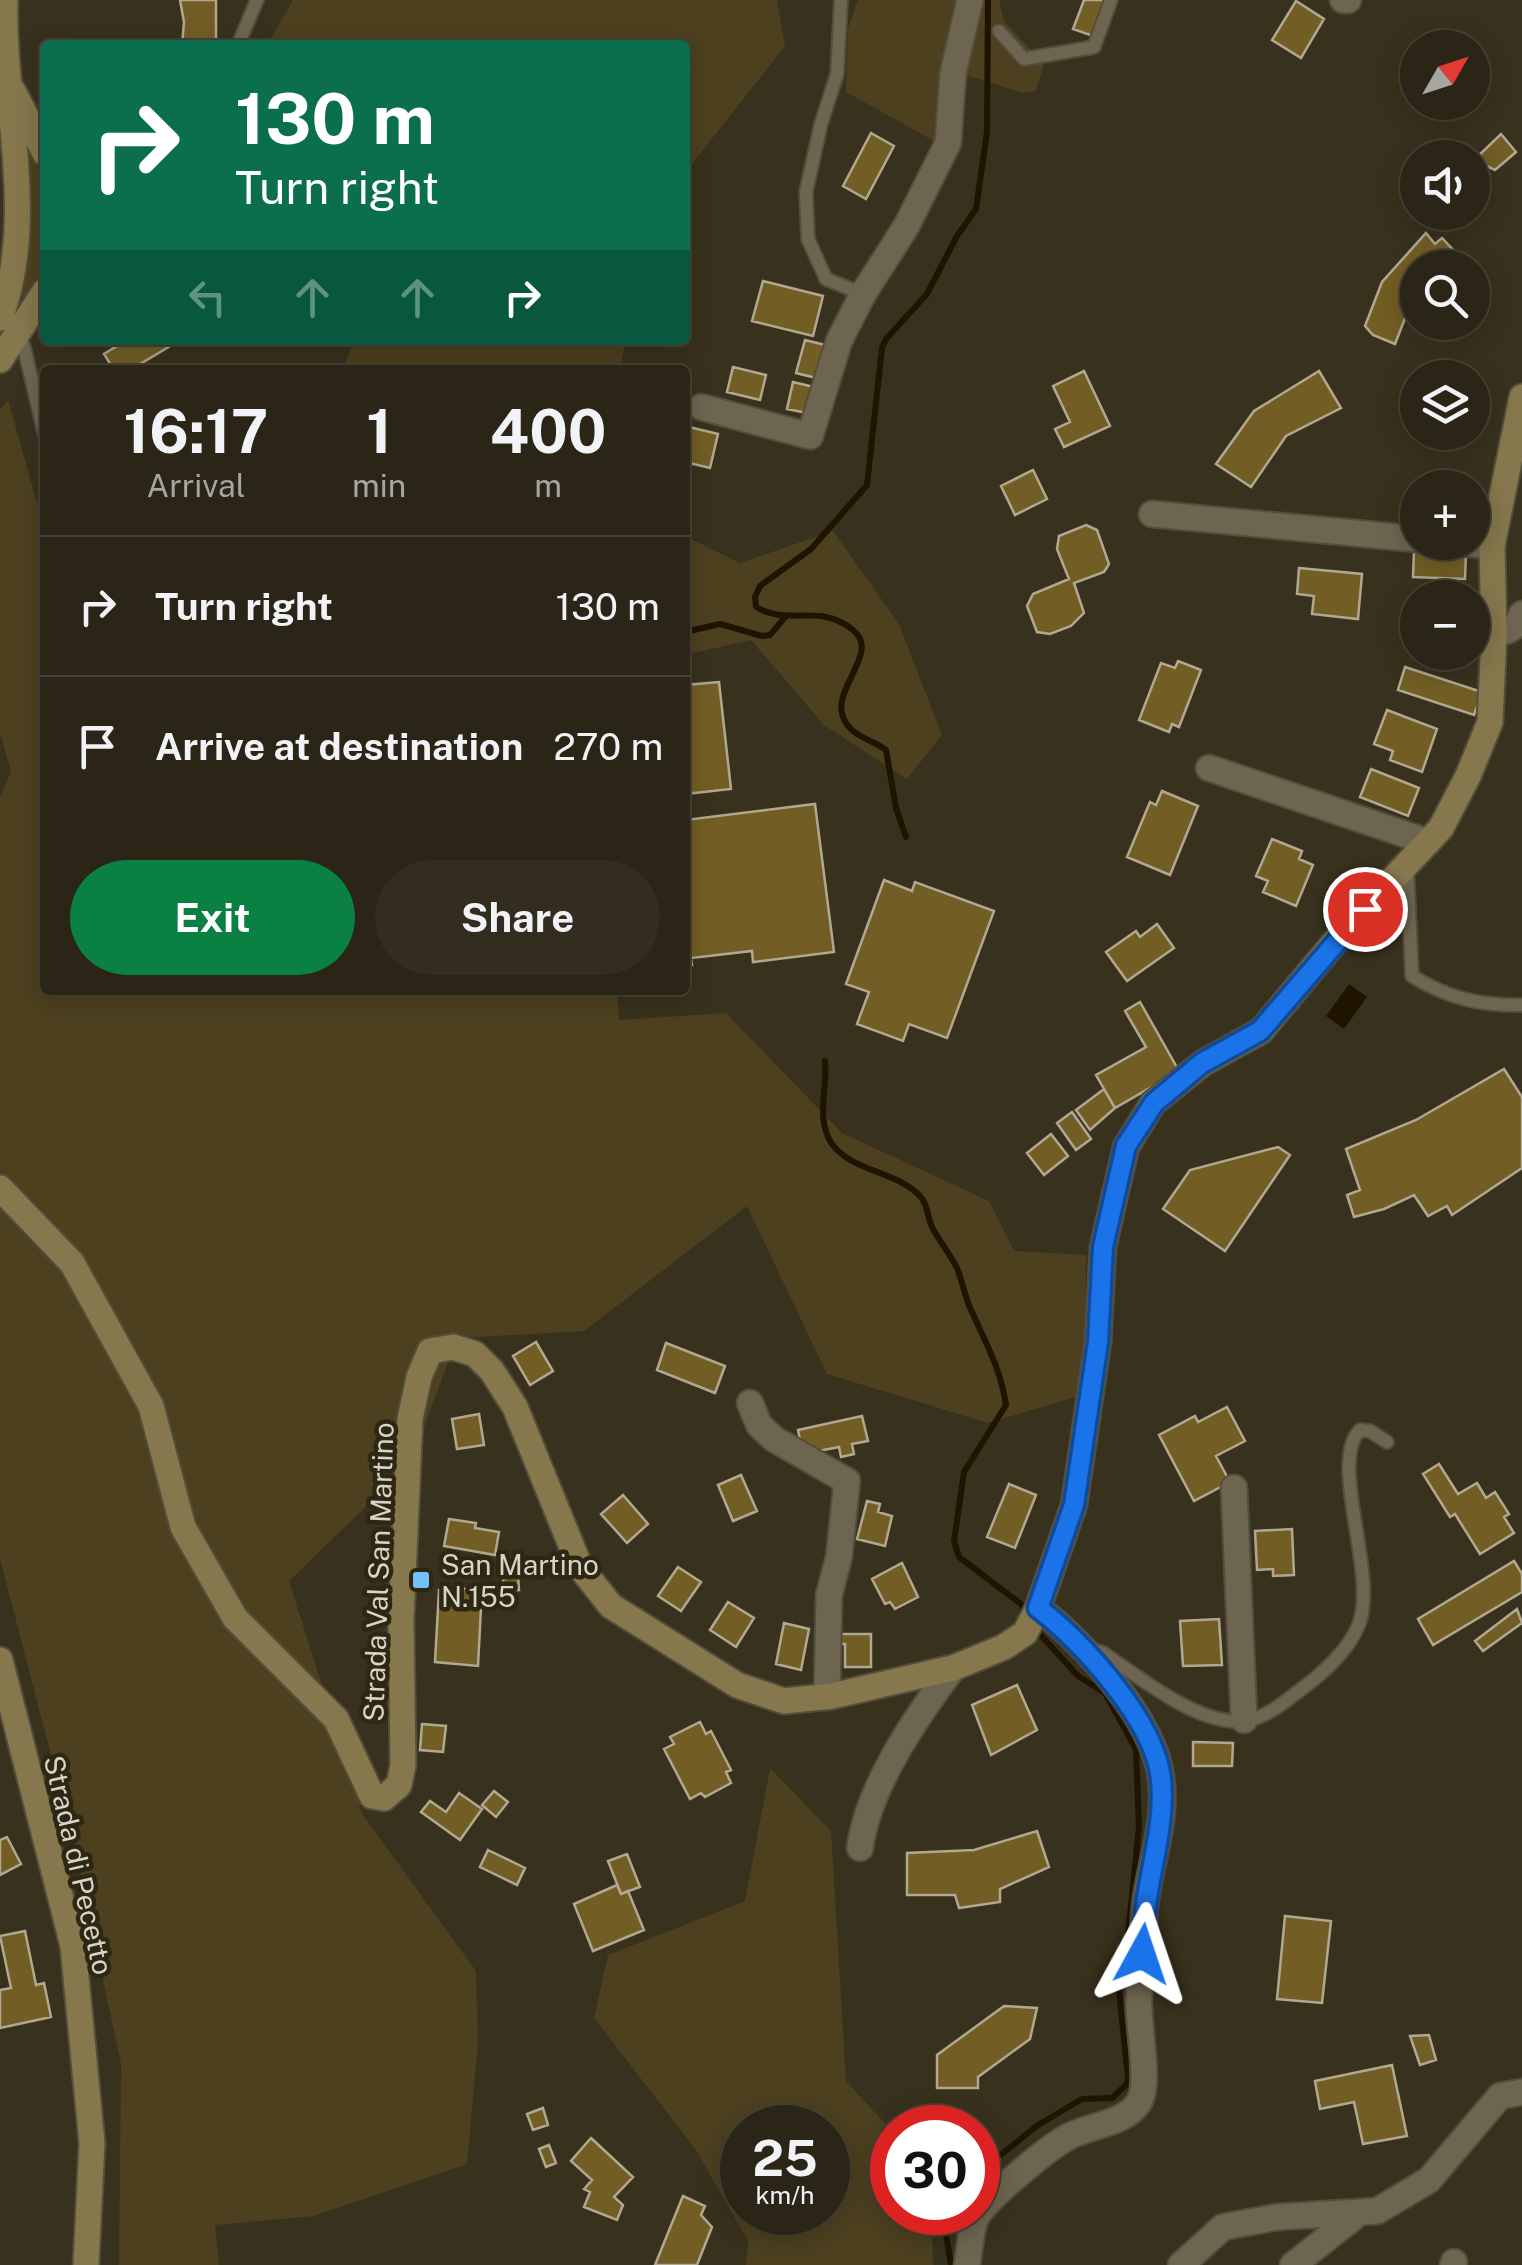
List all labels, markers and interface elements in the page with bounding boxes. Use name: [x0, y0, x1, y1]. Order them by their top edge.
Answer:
north arrow: [1400, 30, 1490, 120]
map controls: [1400, 30, 1490, 670]
text: 130 m: [235, 77, 435, 160]
icon: right: [70, 80, 200, 210]
button: sound: [1400, 140, 1490, 230]
text: Turn right: [235, 161, 439, 214]
button: search: [1400, 250, 1490, 340]
icon: left: [180, 270, 235, 325]
icon: ahead: [285, 270, 340, 325]
icon: ahead: [390, 270, 445, 325]
icon: right: [495, 270, 550, 325]
button: layers: [1400, 360, 1490, 450]
text: 16:17: [124, 396, 268, 467]
text: 1: [366, 396, 392, 467]
text: 400: [490, 396, 606, 467]
text: Arrival: [147, 467, 245, 504]
text: min: [352, 467, 406, 504]
text: m: [534, 467, 562, 504]
button: +: [1400, 470, 1490, 560]
icon: right: [70, 579, 125, 634]
button: −: [1400, 580, 1490, 670]
text: Turn right: [155, 584, 333, 629]
text: 130 m: [555, 584, 660, 629]
icon: arrive: [70, 719, 125, 774]
text: Arrive at destination: [155, 724, 523, 769]
text: 270 m: [553, 724, 663, 769]
button: Exit: [70, 860, 355, 975]
button: Share: [375, 860, 660, 975]
pin: [1323, 867, 1408, 952]
icon: arrive: [1338, 882, 1393, 937]
street label: Strada Val San Martino: [356, 1422, 400, 1722]
place label: San Martino N.155: [441, 1548, 599, 1613]
marker: San Martino N.155: [410, 1569, 432, 1591]
street label: Strada di Pecetto: [38, 1752, 120, 1978]
position arrow: [1090, 1902, 1194, 2006]
speed limit sign: 30: [870, 2105, 1000, 2235]
text: 25: [752, 2128, 818, 2187]
text: km/h: [756, 2180, 814, 2210]

